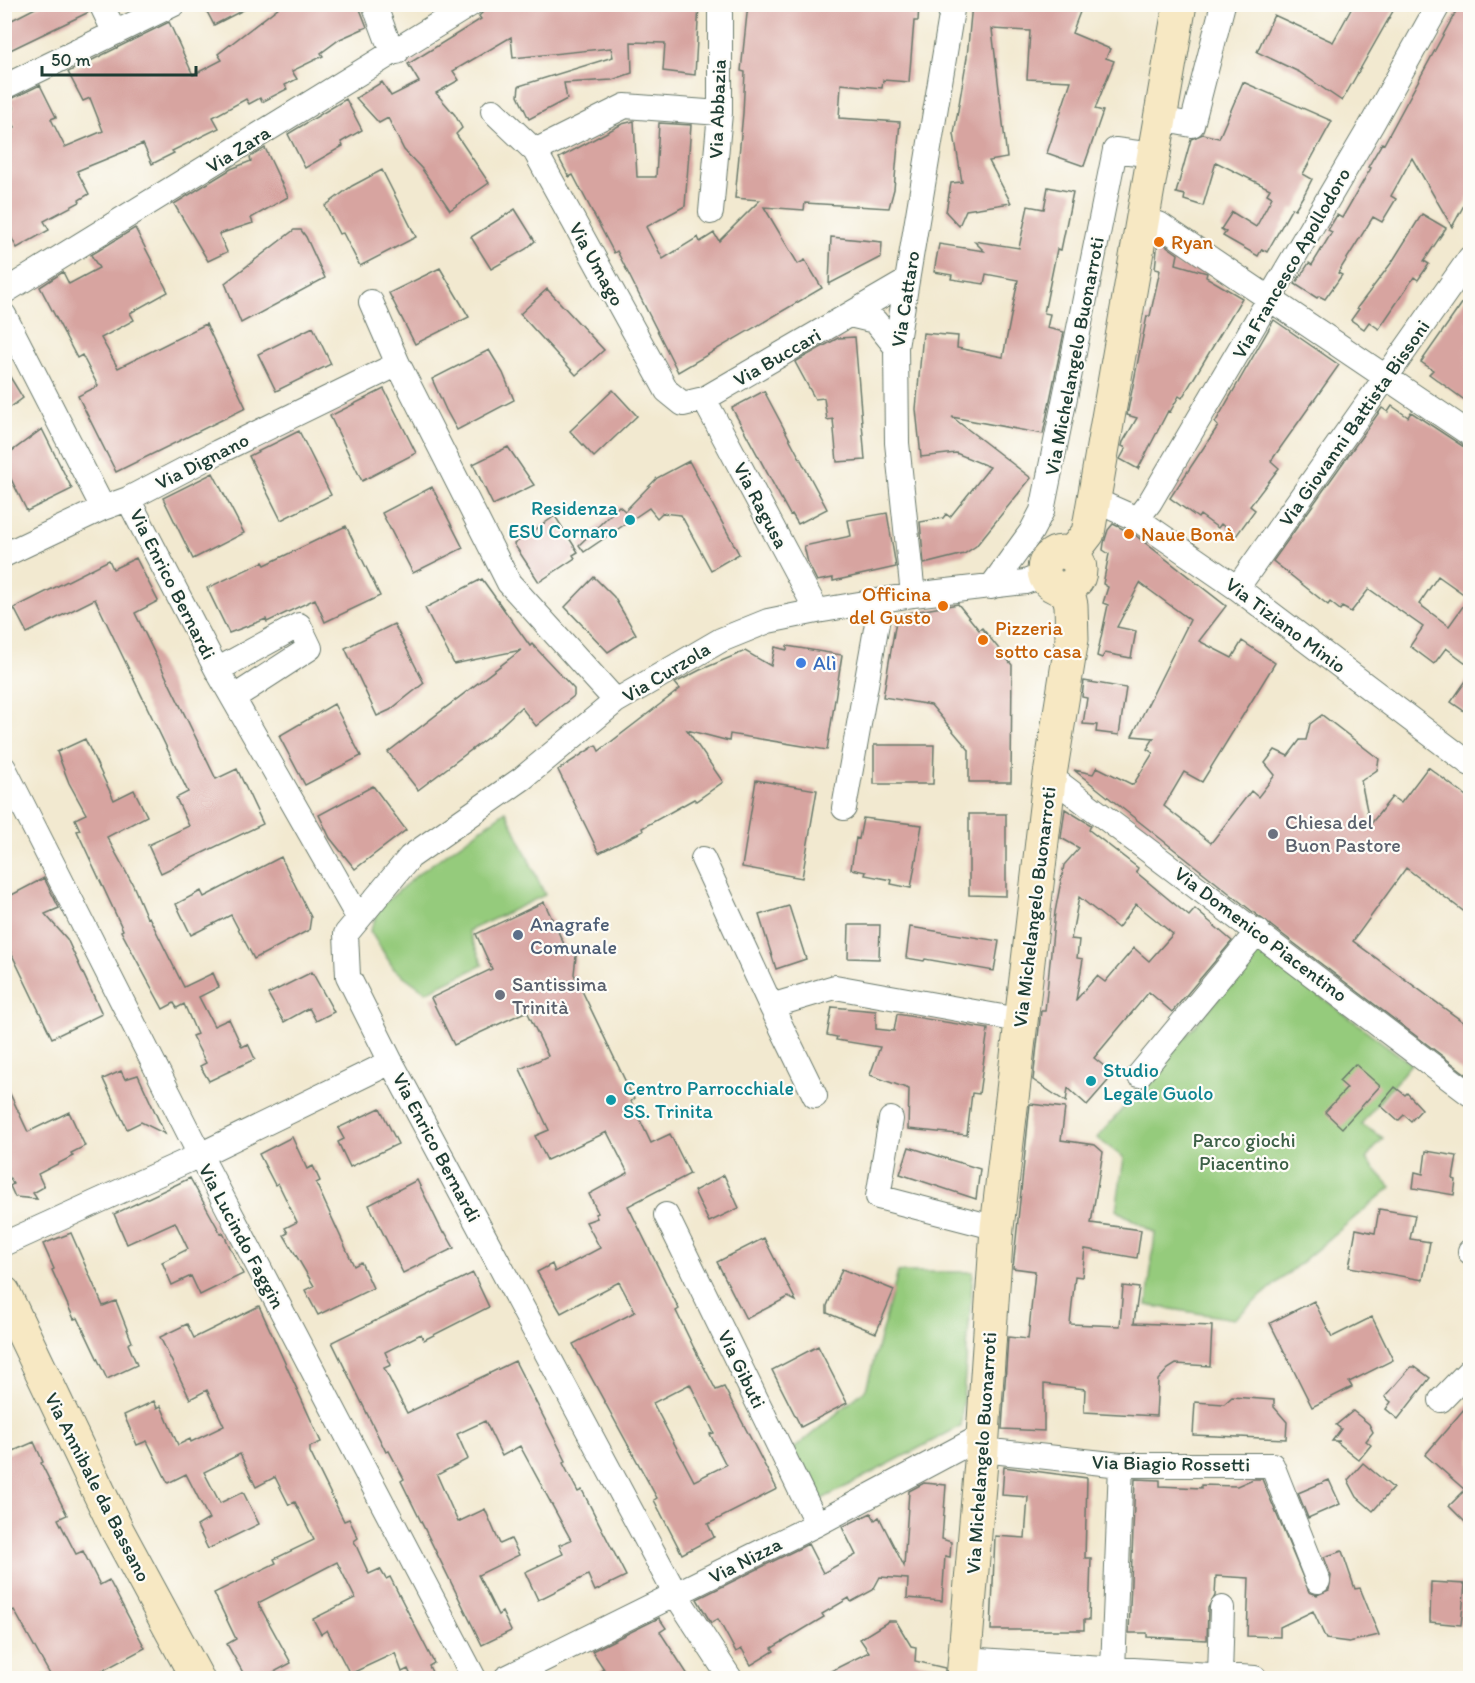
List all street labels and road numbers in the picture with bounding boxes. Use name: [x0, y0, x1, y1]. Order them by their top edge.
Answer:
street label: Via Abbazia: [703, 59, 731, 159]
street label: Via Zara: [201, 120, 275, 178]
street label: Via Francesco Apollodoro: [1227, 163, 1355, 363]
street label: Via Umago: [564, 218, 630, 310]
street label: Via Michelangelo Buonarroti: [1039, 235, 1109, 477]
street label: Via Cattaro: [886, 249, 924, 349]
street label: Via Giovanni Battista Bissoni: [1273, 315, 1435, 531]
street label: Via Buccari: [729, 322, 825, 392]
street label: Via Dignano: [151, 427, 253, 495]
street label: Via Ragusa: [728, 458, 794, 552]
street label: Via Enrico Bernardi: [125, 505, 221, 663]
street label: Via Tiziano Minio: [1221, 572, 1351, 678]
street label: Via Curzola: [618, 636, 714, 708]
street label: Via Michelangelo Buonarroti: [1007, 785, 1061, 1029]
street label: Via Domenico Piacentino: [1170, 861, 1352, 1007]
street label: Via Enrico Bernardi: [388, 1068, 486, 1226]
street label: Via Lucindo Faggin: [194, 1159, 290, 1313]
street label: Via Gibuti: [713, 1326, 771, 1412]
street label: Via Michelangelo Buonarroti: [961, 1331, 1001, 1575]
street label: Via Annibale da Bassano: [40, 1388, 156, 1586]
street label: Via Biagio Rossetti: [1092, 1450, 1250, 1476]
street label: Via Nizza: [705, 1531, 786, 1589]

